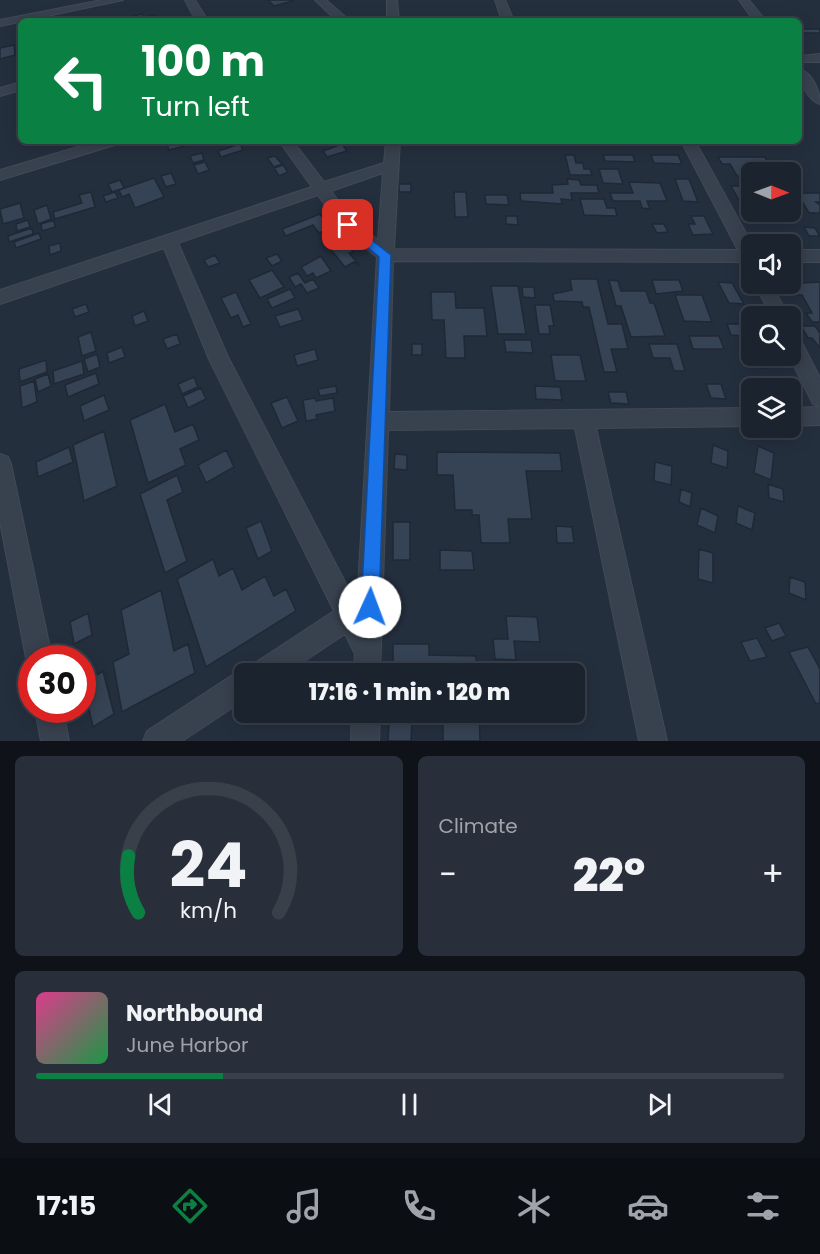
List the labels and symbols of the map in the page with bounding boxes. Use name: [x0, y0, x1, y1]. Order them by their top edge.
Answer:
north arrow: [741, 162, 801, 222]
pin: [322, 199, 373, 250]
position arrow: [338, 575, 402, 639]
speed limit sign: 30: [18, 645, 96, 723]

